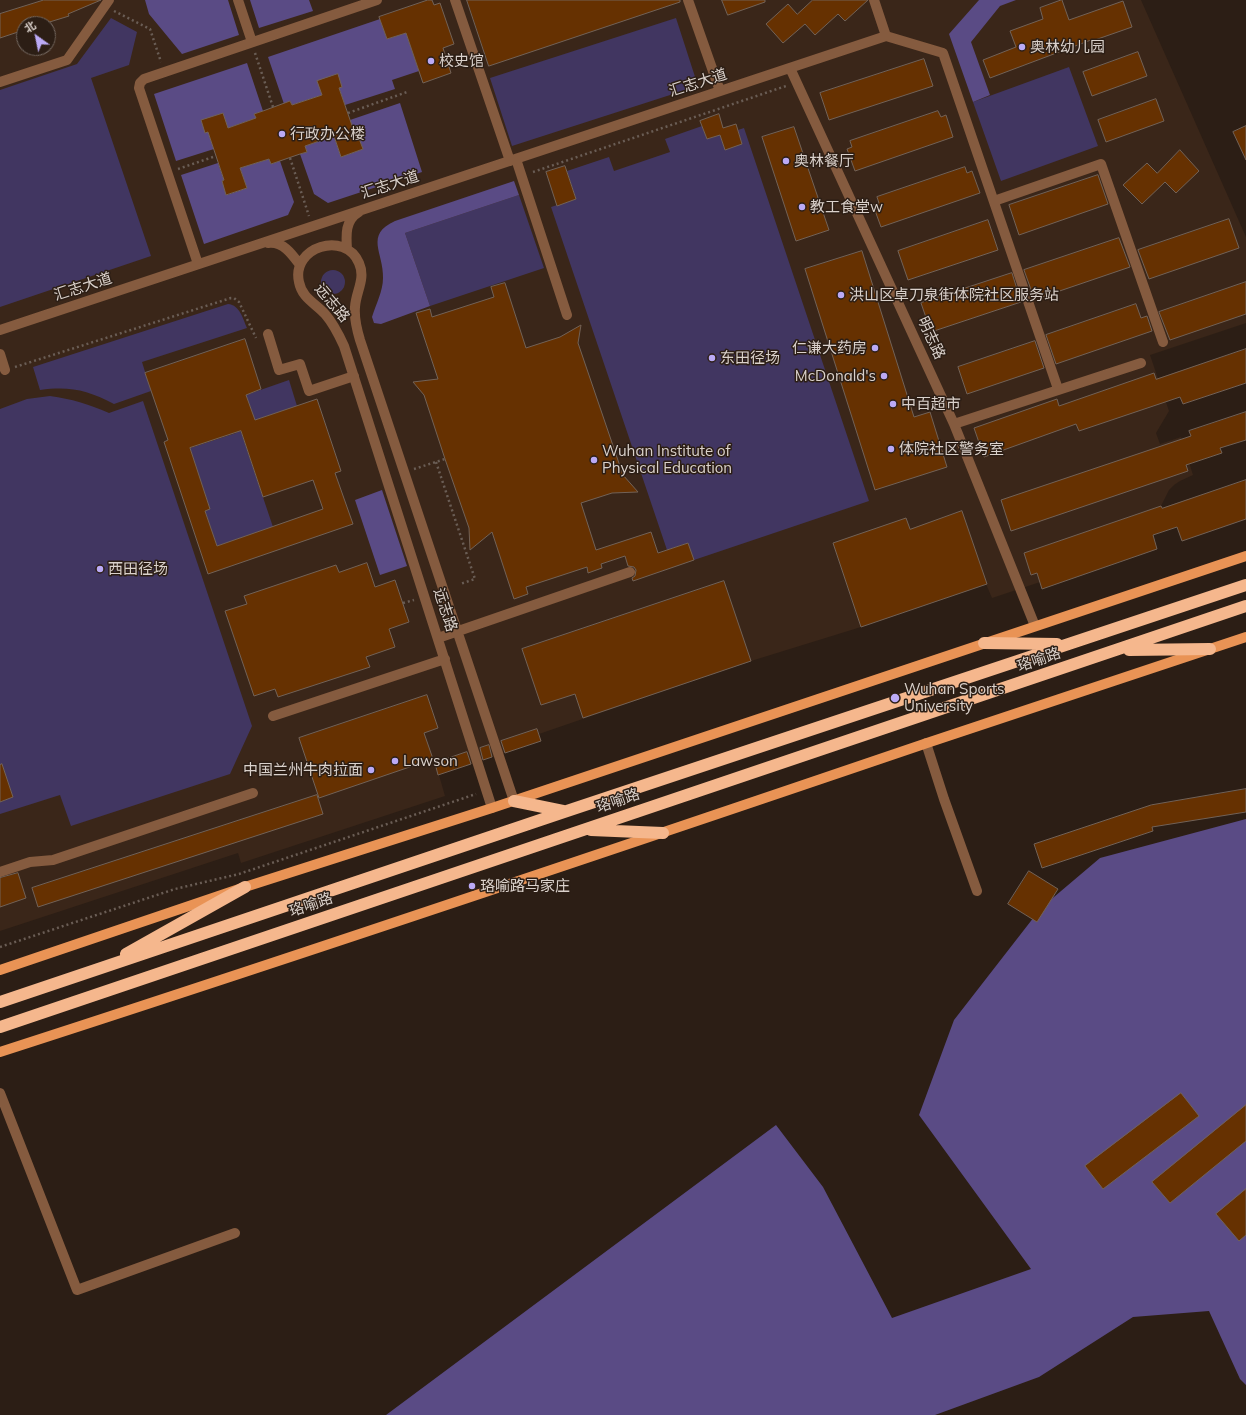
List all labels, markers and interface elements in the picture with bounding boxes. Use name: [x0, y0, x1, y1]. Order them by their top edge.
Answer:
north arrow: [16, 16, 56, 56]
text: 北: [22, 18, 38, 36]
place label: 奥林幼儿园: [1030, 38, 1105, 56]
marker: 奥林幼儿园: [1017, 42, 1027, 52]
place label: 校史馆: [439, 52, 484, 70]
marker: 校史馆: [426, 56, 436, 66]
street label: 汇志大道: [667, 65, 729, 101]
place label: 行政办公楼: [290, 125, 365, 143]
marker: 行政办公楼: [277, 129, 287, 139]
place label: 奥林餐厅: [794, 152, 854, 170]
marker: 奥林餐厅: [781, 156, 791, 166]
street label: 汇志大道: [359, 167, 421, 203]
place label: 教工食堂w: [810, 198, 883, 216]
marker: 教工食堂w: [797, 202, 807, 212]
street label: 汇志大道: [52, 269, 114, 305]
street label: 远志路: [311, 280, 353, 326]
place label: 洪山区卓刀泉街体院社区服务站: [849, 286, 1059, 304]
marker: 洪山区卓刀泉街体院社区服务站: [836, 290, 846, 300]
street label: 明志路: [913, 314, 949, 362]
place label: 仁谦大药房: [792, 339, 867, 357]
marker: 仁谦大药房: [870, 343, 880, 353]
place label: 东田径场: [720, 349, 780, 367]
marker: 东田径场: [707, 353, 717, 363]
place label: McDonald's: [795, 367, 876, 385]
marker: McDonald's: [879, 371, 889, 381]
place label: 中百超市: [901, 395, 961, 413]
marker: 中百超市: [888, 399, 898, 409]
place label: 体院社区警务室: [899, 440, 1004, 458]
place label: Wuhan Institute of Physical Education: [602, 442, 732, 477]
marker: 体院社区警务室: [886, 444, 896, 454]
marker: Wuhan Institute of Physical Education: [589, 455, 599, 465]
place label: 西田径场: [108, 560, 168, 578]
marker: 西田径场: [95, 564, 105, 574]
street label: 远志路: [429, 586, 461, 634]
street label: 珞喻路: [1015, 644, 1063, 676]
place label: Wuhan Sports University: [904, 680, 1005, 715]
marker: Wuhan Sports University: [889, 692, 901, 704]
place label: Lawson: [403, 752, 458, 770]
marker: Lawson: [390, 756, 400, 766]
place label: 中国兰州牛肉拉面: [243, 761, 363, 779]
marker: 中国兰州牛肉拉面: [366, 765, 376, 775]
street label: 珞喻路: [594, 785, 642, 817]
place label: 珞喻路马家庄: [480, 877, 570, 895]
marker: 珞喻路马家庄: [467, 881, 477, 891]
street label: 珞喻路: [287, 889, 335, 921]

